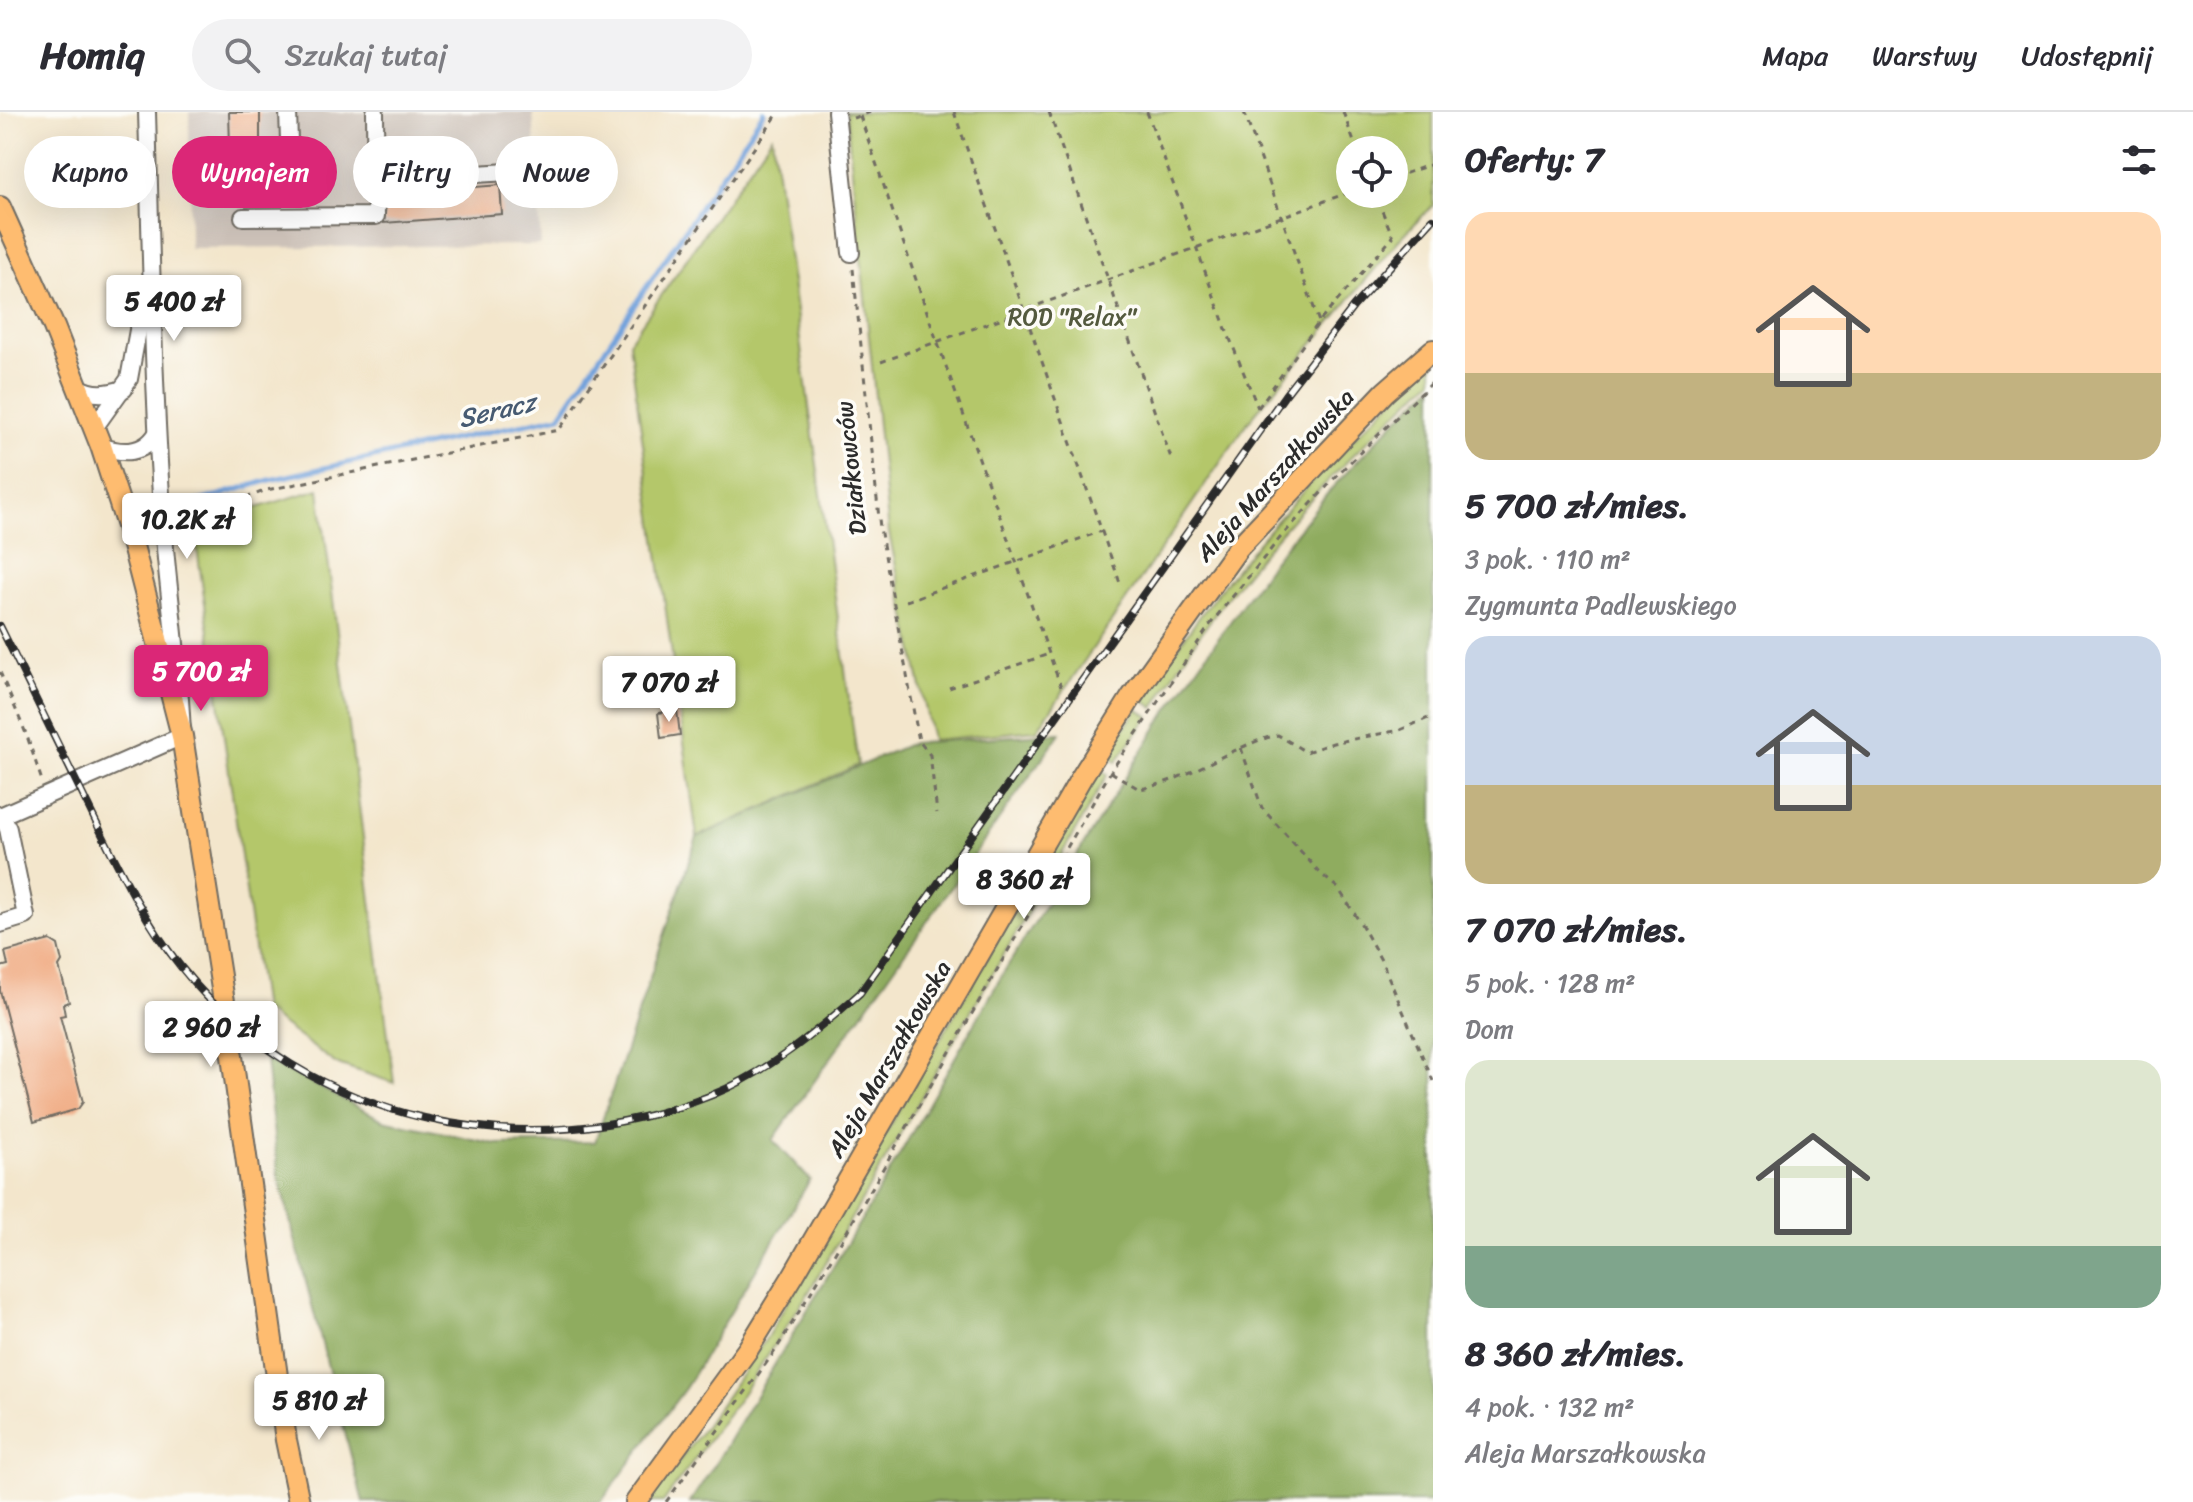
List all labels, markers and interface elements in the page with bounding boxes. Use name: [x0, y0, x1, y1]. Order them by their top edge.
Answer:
search box: [192, 19, 752, 91]
text: Homiq: [40, 22, 144, 89]
text: Szukaj tutaj: [284, 28, 447, 82]
text: Mapa: [1762, 31, 1828, 80]
text: Warstwy: [1872, 31, 1977, 80]
text: Udostępnij: [2021, 31, 2153, 80]
icon: search: [220, 33, 264, 77]
text: Oferty: 7: [1465, 130, 1603, 190]
chip: Kupno: [24, 136, 156, 208]
chip: Wynajem: [172, 136, 337, 208]
chip: Filtry: [353, 136, 479, 208]
chip: Nowe: [495, 136, 618, 208]
map controls: [1336, 136, 1408, 208]
button: locate: [1336, 136, 1408, 208]
icon: filters: [2117, 138, 2161, 182]
icon: home: [1741, 264, 1885, 408]
pin: 5 400 zł: [91, 275, 257, 343]
text: 5 400 zł: [124, 278, 224, 324]
park label: ROD "Relax": [1008, 296, 1138, 338]
water label: Seracz: [453, 378, 544, 441]
street label: Aleja Marszałkowska: [1184, 378, 1365, 572]
street label: Działkowców: [823, 399, 879, 537]
text: 5 700 zł/mies.: [1465, 476, 1689, 536]
pin: 10.2K zł: [104, 493, 270, 561]
text: 10.2K zł: [140, 496, 234, 542]
text: 3 pok. · 110 m²: [1465, 536, 1631, 582]
text: Zygmunta Padlewskiego: [1465, 582, 1737, 628]
pin: 5 700 zł: [118, 645, 284, 713]
text: 5 700 zł: [152, 648, 250, 694]
pin: 7 070 zł: [586, 656, 752, 724]
text: 7 070 zł: [621, 659, 717, 705]
icon: home: [1741, 688, 1885, 832]
pin: 8 360 zł: [941, 853, 1107, 921]
text: 8 360 zł: [976, 856, 1072, 902]
text: 7 070 zł/mies.: [1465, 900, 1688, 960]
street label: Aleja Marszałkowska: [815, 952, 963, 1167]
text: 5 pok. · 128 m²: [1465, 960, 1636, 1006]
pin: 2 960 zł: [128, 1001, 294, 1069]
text: 2 960 zł: [163, 1004, 259, 1050]
text: Dom: [1465, 1006, 1514, 1052]
icon: home: [1741, 1112, 1885, 1256]
text: 8 360 zł/mies.: [1465, 1324, 1686, 1384]
pin: 5 810 zł: [236, 1374, 402, 1442]
text: 5 810 zł: [272, 1377, 366, 1423]
text: 4 pok. · 132 m²: [1465, 1384, 1634, 1430]
text: Aleja Marszałkowska: [1465, 1430, 1706, 1476]

